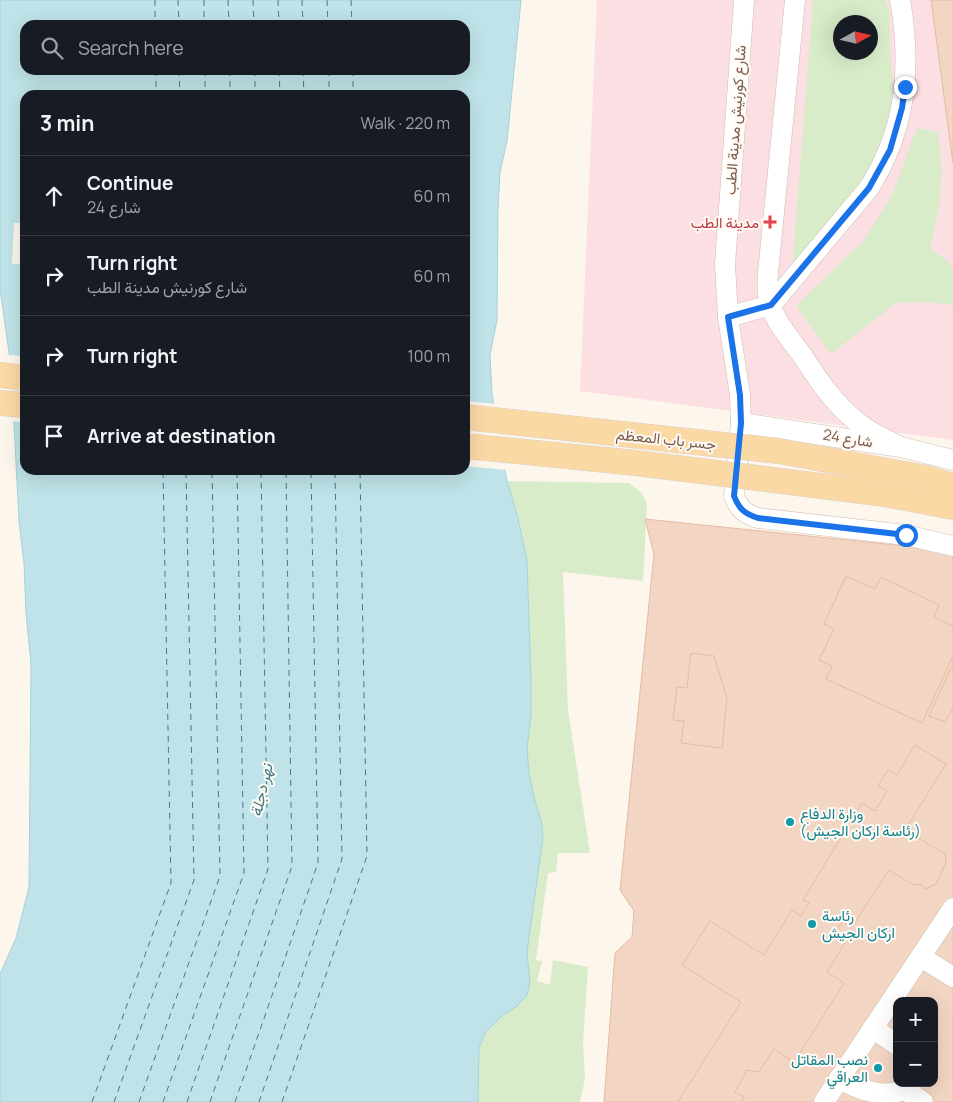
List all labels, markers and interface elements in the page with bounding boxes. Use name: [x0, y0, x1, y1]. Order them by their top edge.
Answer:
north arrow: [833, 15, 878, 60]
search box: [20, 20, 470, 75]
icon: search: [38, 34, 66, 62]
text: Search here: [78, 35, 184, 61]
street label: شارع كورنيش مدينة الطب: [719, 44, 752, 196]
route end: [894, 76, 917, 99]
text: 3 min: [40, 109, 94, 137]
text: Walk · 220 m: [360, 112, 450, 134]
text: Continue: [87, 170, 173, 196]
icon: ahead: [40, 182, 68, 210]
text: 60 m: [414, 185, 450, 207]
text: شارع 24: [87, 196, 141, 218]
place label: مدينة الطب: [691, 212, 759, 233]
marker: مدينة الطب: [763, 215, 777, 229]
text: Turn right: [87, 250, 177, 276]
icon: right: [40, 262, 68, 290]
text: 60 m: [414, 265, 450, 287]
text: شارع كورنيش مدينة الطب: [87, 276, 247, 298]
icon: right: [40, 342, 68, 370]
text: Turn right: [87, 343, 177, 369]
text: 100 m: [407, 345, 450, 367]
icon: arrive: [40, 422, 68, 450]
text: Arrive at destination: [87, 423, 276, 449]
street label: جسر باب المعظم: [615, 423, 717, 455]
street label: شارع 24: [821, 424, 875, 453]
route start: [895, 524, 918, 547]
water label: نهر دجلة: [244, 760, 278, 819]
place label: وزارة الدفاع (رئاسة اركان الجيش): [800, 803, 921, 841]
marker: وزارة الدفاع (رئاسة اركان الجيش): [784, 816, 796, 828]
place label: رئاسة اركان الجيش: [822, 905, 895, 943]
marker: رئاسة اركان الجيش: [806, 918, 818, 930]
map controls: [893, 997, 938, 1087]
button: +: [893, 997, 938, 1042]
button: −: [893, 1042, 938, 1087]
place label: نصب المقاتل العراقي: [791, 1049, 868, 1090]
marker: نصب المقاتل العراقي: [872, 1062, 884, 1074]

